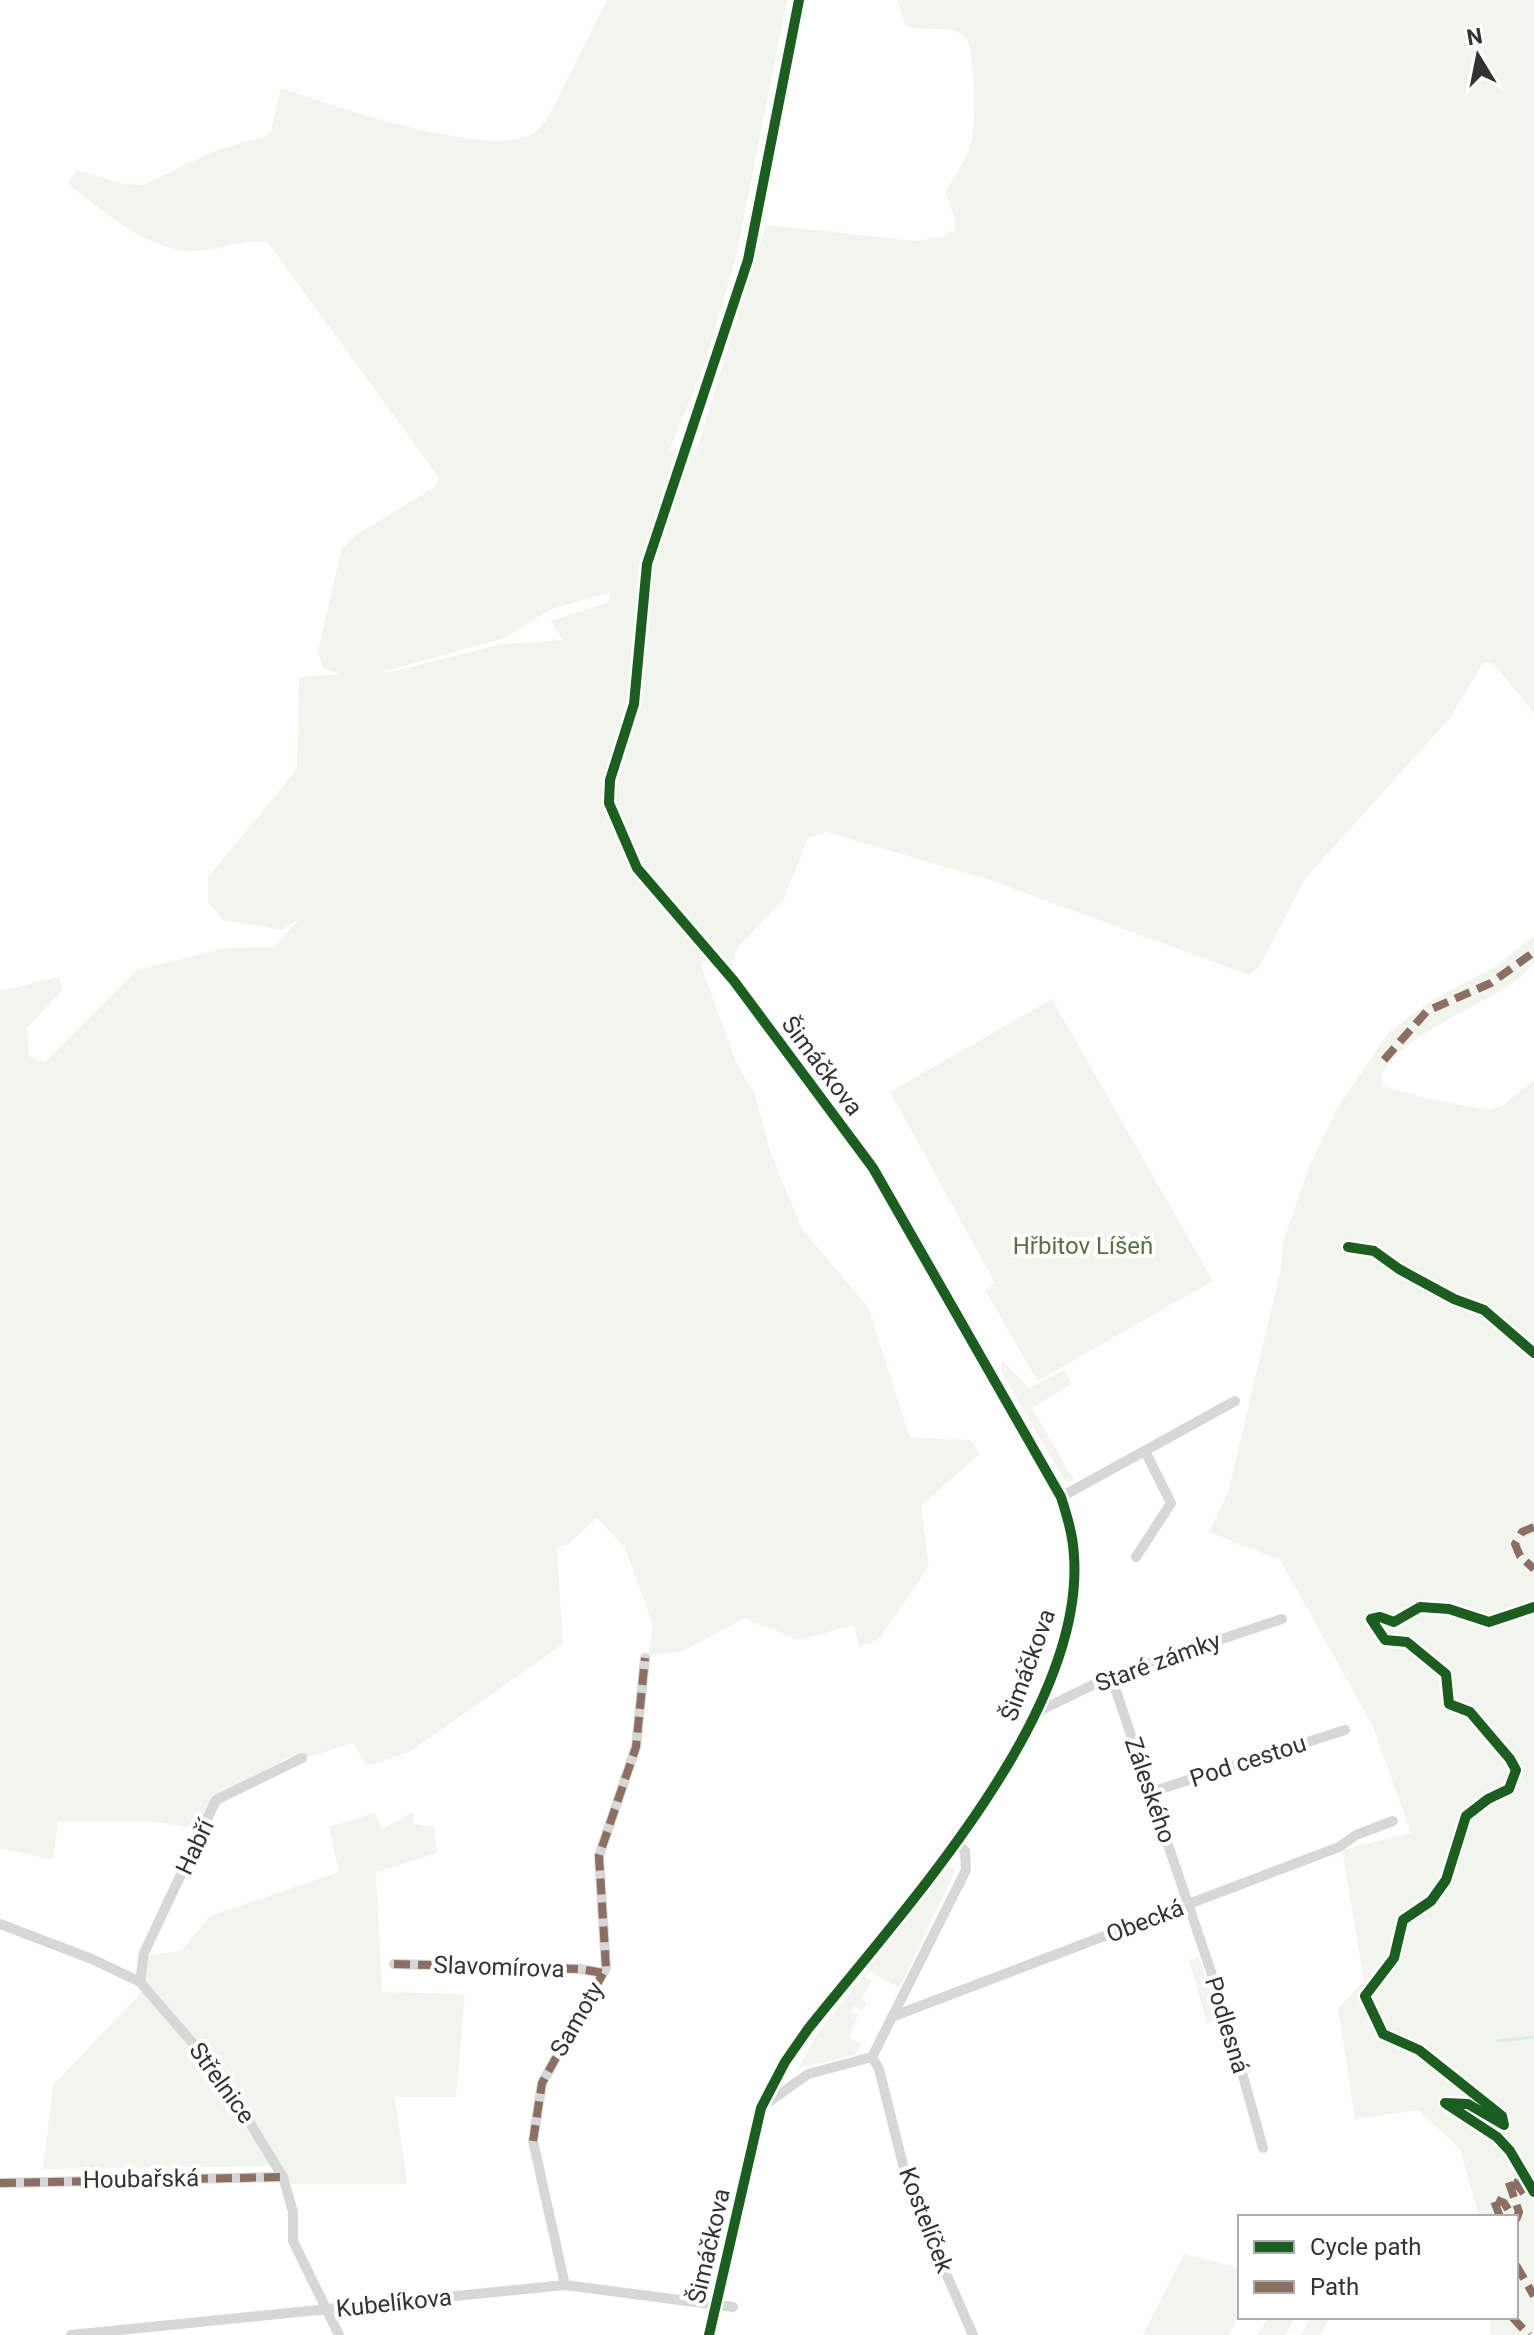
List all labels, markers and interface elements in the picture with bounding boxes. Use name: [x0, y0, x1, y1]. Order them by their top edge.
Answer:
north arrow: [1438, 16, 1518, 96]
text: N: [1465, 23, 1484, 50]
street label: Šimáčkova: [776, 1011, 868, 1121]
park label: Hřbitov Líšeň: [1013, 1232, 1153, 1260]
street label: Šimáčkova: [995, 1605, 1061, 1725]
street label: Staré zámky: [1092, 1626, 1225, 1698]
street label: Pod cestou: [1186, 1729, 1310, 1793]
street label: Záleského: [1119, 1733, 1181, 1847]
street label: Habří: [170, 1814, 220, 1879]
street label: Obecká: [1102, 1894, 1188, 1948]
street label: Slavomírova: [433, 1951, 565, 1983]
street label: Podlesná: [1199, 1973, 1255, 2077]
street label: Samoty: [545, 1976, 610, 2061]
street label: Střelnice: [183, 2037, 261, 2129]
street label: Kostelíček: [893, 2163, 959, 2277]
street label: Houbařská: [83, 2164, 199, 2194]
street label: Šimáčkova: [682, 2186, 736, 2306]
legend: [1238, 2215, 1518, 2319]
text: Cycle path: [1310, 2233, 1422, 2261]
text: Path: [1310, 2273, 1359, 2301]
street label: Kubelíkova: [335, 2283, 453, 2323]

